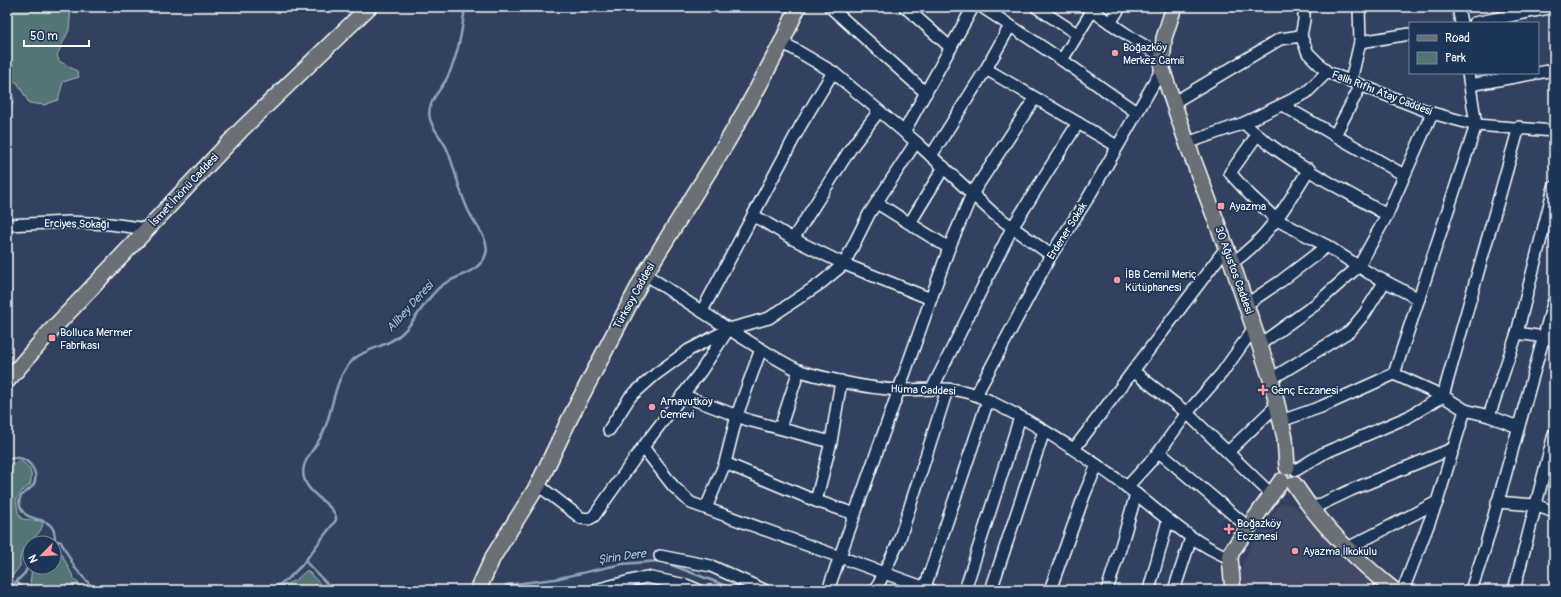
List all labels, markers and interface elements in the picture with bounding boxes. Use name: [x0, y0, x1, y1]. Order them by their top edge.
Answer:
scale bar: [24, 22, 89, 48]
legend: [1409, 22, 1539, 74]
text: 50 m: [30, 29, 58, 44]
text: Road: [1445, 31, 1470, 46]
place label: Boğazköy Merkez Camii: [1123, 41, 1184, 67]
marker: Boğazköy Merkez Camii: [1110, 48, 1120, 58]
text: Park: [1445, 51, 1466, 66]
street label: Falih Rıfhı Atay Caddesi: [1330, 68, 1434, 118]
street label: İsmet İnönü Caddesi: [147, 151, 221, 229]
street label: Erdener Sokak: [1044, 200, 1090, 262]
place label: Ayazma: [1229, 200, 1266, 213]
marker: Ayazma: [1216, 201, 1226, 211]
street label: Erciyes Sokağı: [44, 217, 110, 231]
street label: 30 Ağustos Caddesi: [1212, 224, 1256, 316]
street label: Türksoy Caddesi: [611, 261, 657, 331]
place label: İBB Cemil Meriç Kütüphanesi: [1125, 268, 1197, 294]
marker: İBB Cemil Meriç Kütüphanesi: [1112, 275, 1122, 285]
water label: Alibey Deresi: [383, 277, 438, 336]
place label: Bolluca Mermer Fabrikası: [60, 326, 132, 352]
marker: Bolluca Mermer Fabrikası: [47, 333, 57, 343]
street label: Hüma Caddesi: [890, 382, 956, 398]
place label: Genç Eczanesi: [1271, 384, 1338, 397]
marker: Genç Eczanesi: [1258, 385, 1268, 395]
place label: Arnavutköy Cemevi: [660, 395, 713, 421]
marker: Arnavutköy Cemevi: [647, 402, 657, 412]
place label: Boğazköy Eczanesi: [1237, 517, 1281, 543]
marker: Boğazköy Eczanesi: [1224, 524, 1234, 534]
north arrow: [22, 535, 62, 575]
place label: Ayazma İlkokulu: [1303, 545, 1377, 558]
water label: Şirin Dere: [597, 546, 648, 568]
marker: Ayazma İlkokulu: [1290, 546, 1300, 556]
text: N: [26, 552, 41, 565]

